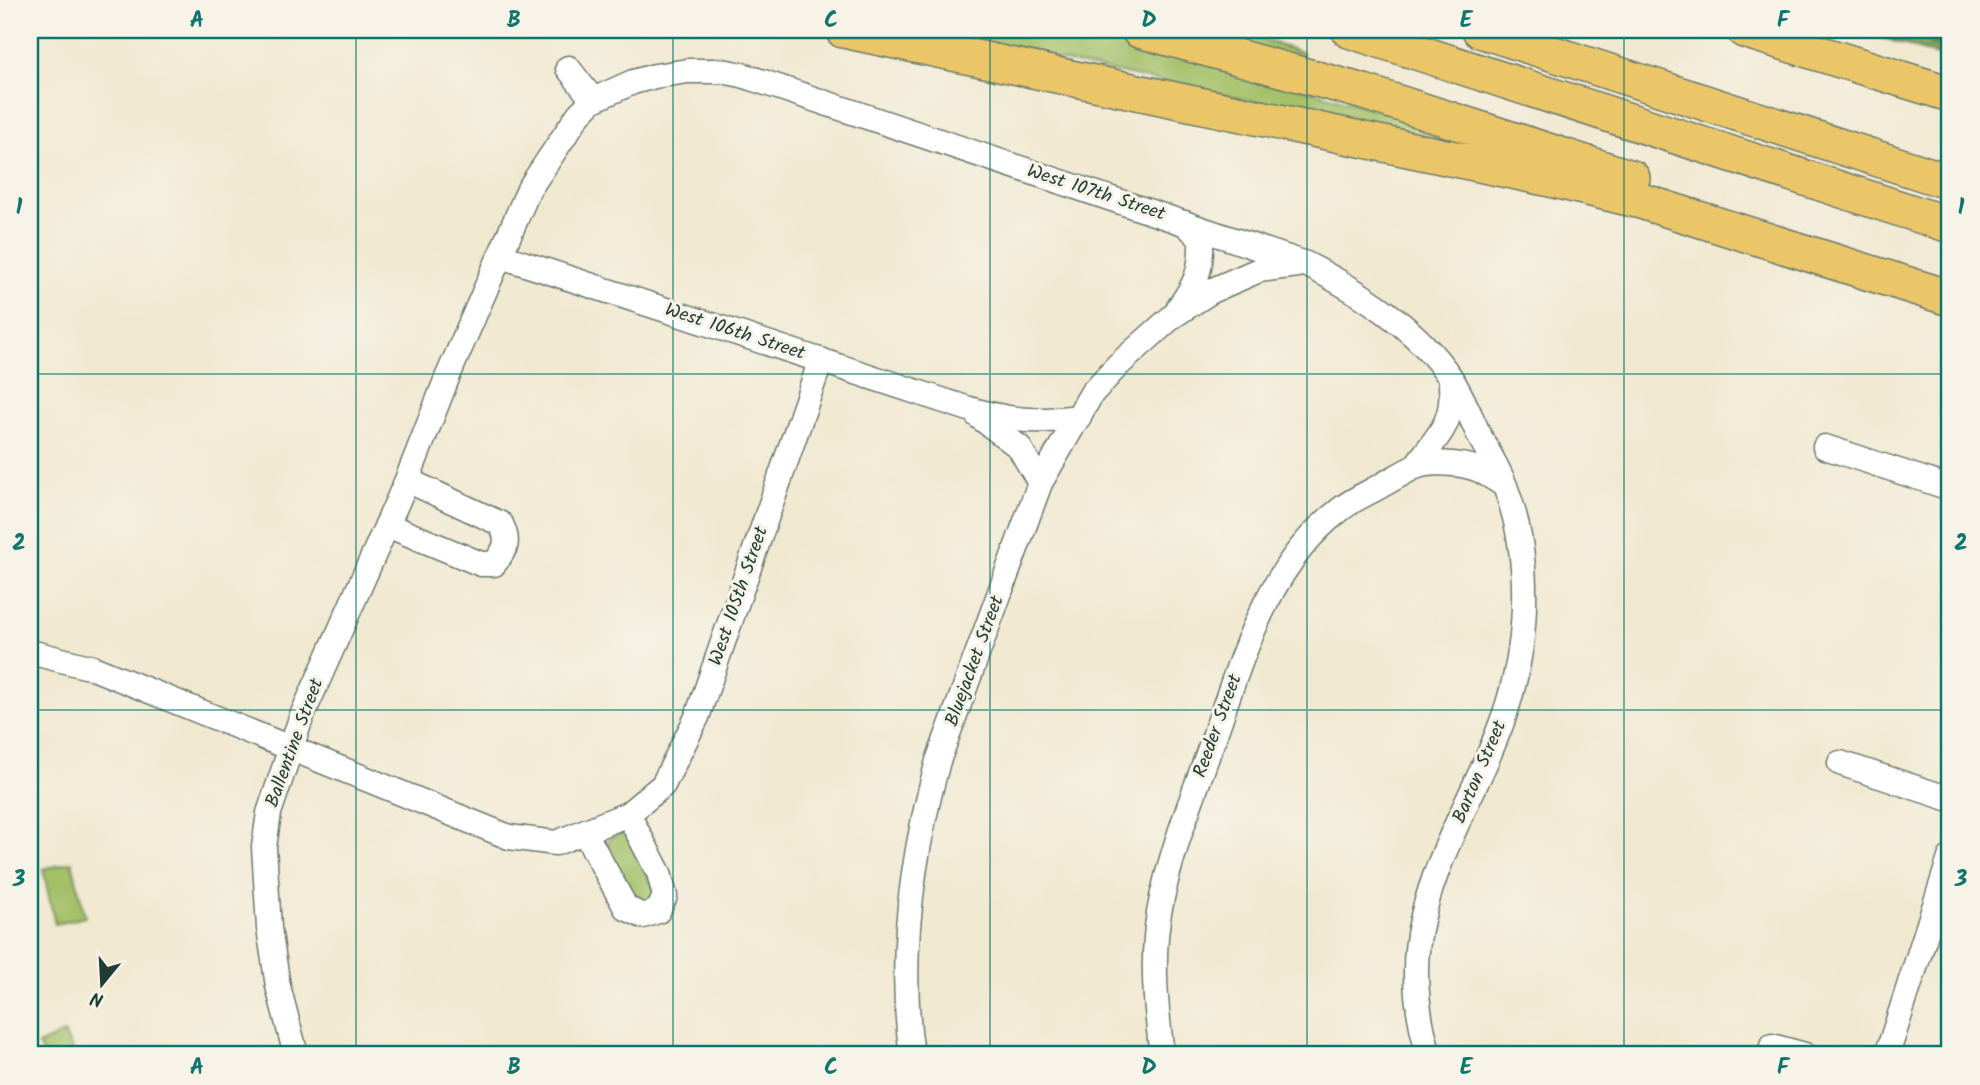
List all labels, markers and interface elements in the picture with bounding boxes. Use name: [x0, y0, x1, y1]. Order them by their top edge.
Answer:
text: A: [190, 3, 204, 39]
text: B: [507, 3, 521, 39]
text: C: [824, 3, 838, 39]
text: D: [1141, 3, 1157, 39]
text: E: [1460, 3, 1474, 39]
text: F: [1777, 3, 1791, 39]
street label: West 107th Street: [1023, 156, 1170, 230]
text: 1: [16, 190, 23, 226]
text: 1: [1958, 190, 1965, 226]
street label: West 106th Street: [661, 295, 810, 369]
street label: West 105th Street: [701, 522, 777, 670]
text: 2: [12, 526, 26, 562]
text: 2: [1954, 526, 1968, 562]
street label: Bluejacket Street: [937, 591, 1013, 731]
street label: Reeder Street: [1185, 669, 1251, 782]
street label: Ballentine Street: [258, 674, 332, 812]
street label: Barton Street: [1445, 715, 1515, 828]
text: 3: [12, 862, 26, 898]
text: 3: [1954, 862, 1968, 898]
north arrow: [66, 948, 136, 1018]
text: N: [87, 982, 108, 1014]
text: A: [190, 1050, 204, 1085]
text: B: [507, 1050, 521, 1085]
text: C: [824, 1050, 838, 1085]
text: D: [1141, 1050, 1157, 1085]
text: E: [1460, 1050, 1474, 1085]
text: F: [1777, 1050, 1791, 1085]

